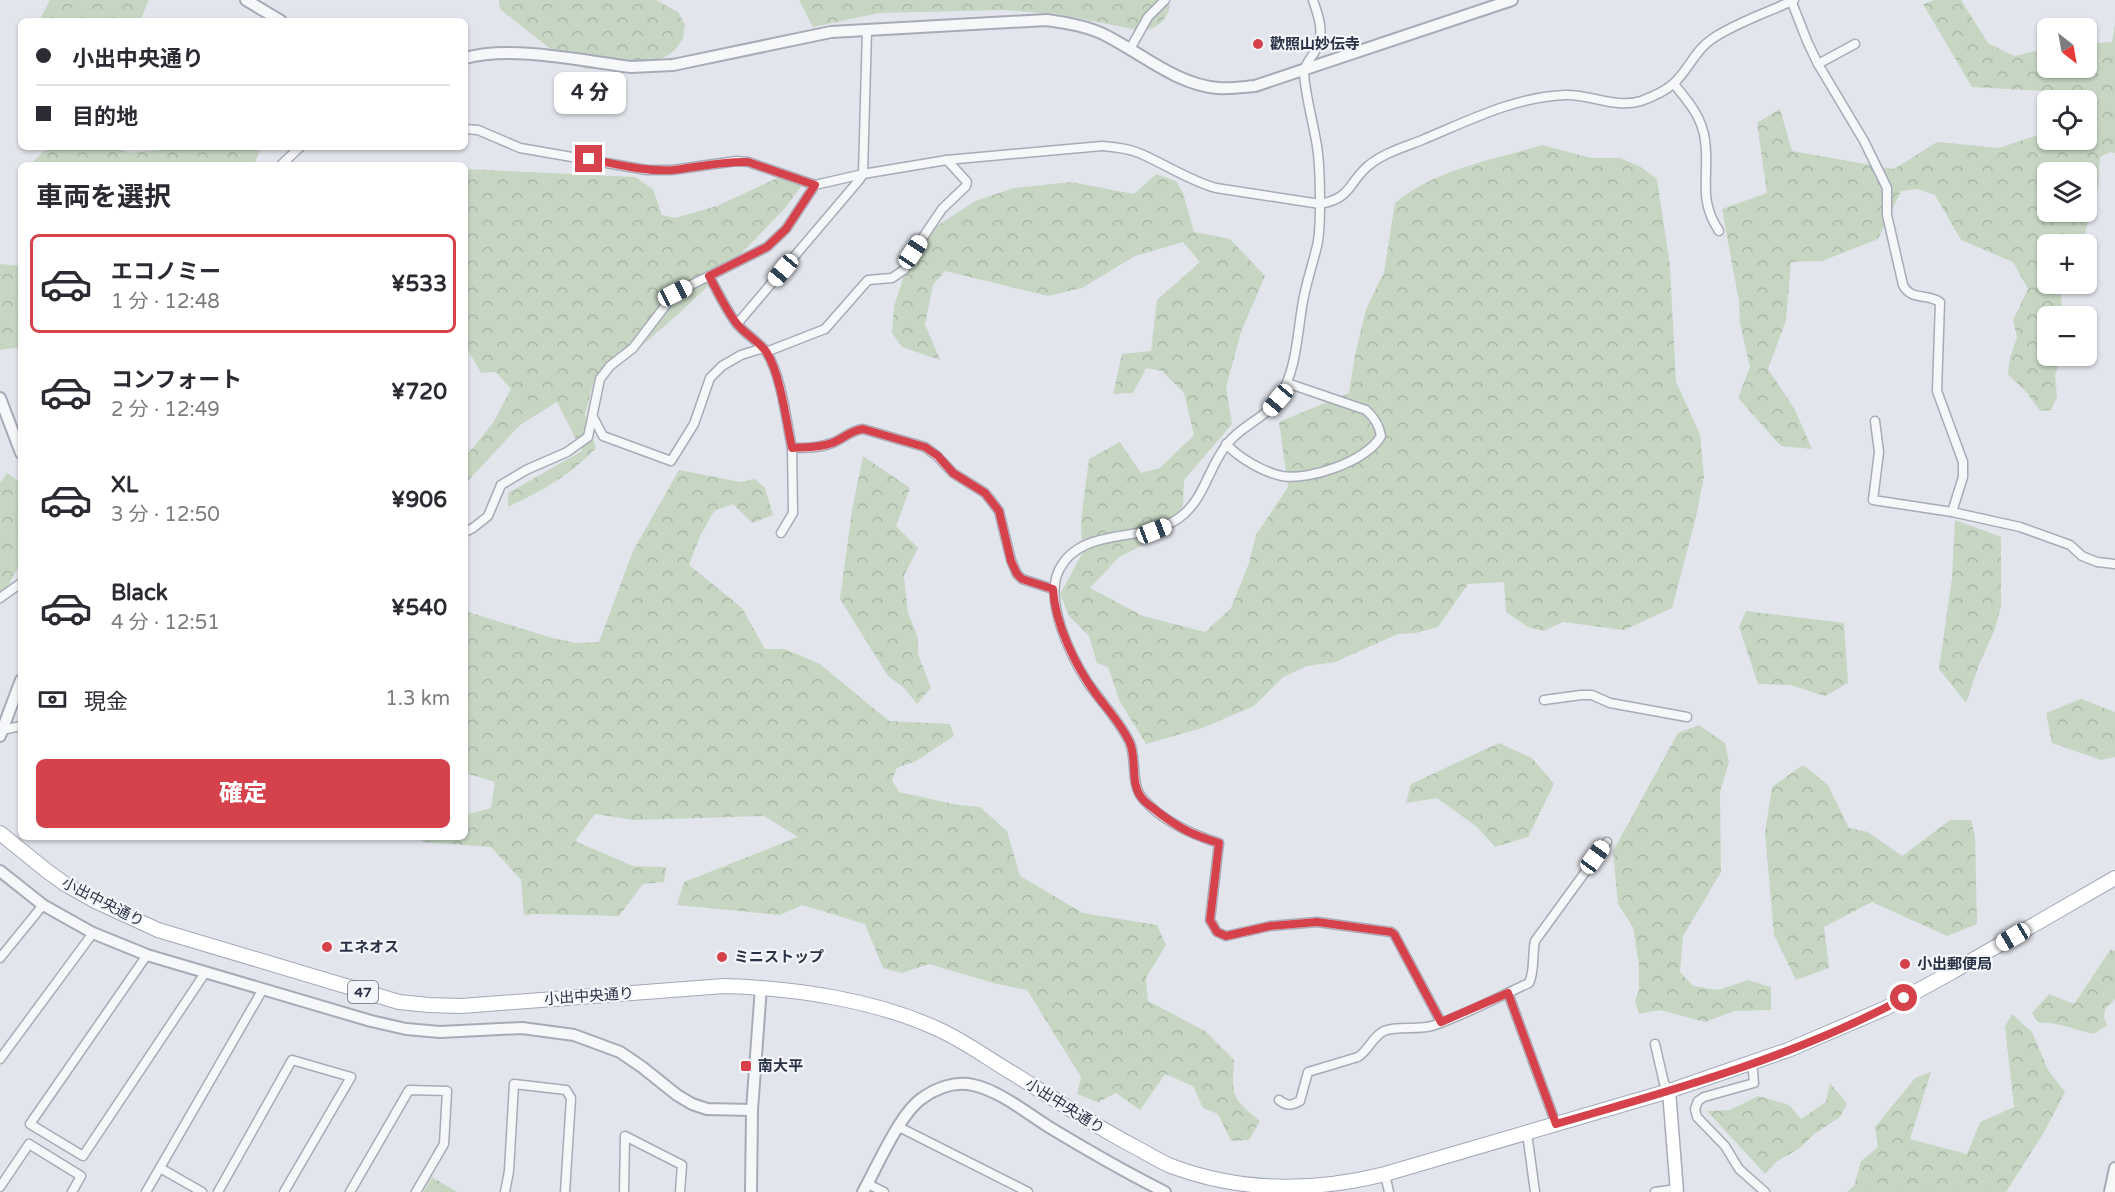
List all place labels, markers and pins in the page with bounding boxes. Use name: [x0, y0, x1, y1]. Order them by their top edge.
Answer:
place label: 歡照山妙伝寺: [1270, 35, 1360, 53]
marker: 歡照山妙伝寺: [1251, 37, 1265, 51]
place label: エネオス: [339, 938, 399, 956]
marker: エネオス: [320, 940, 334, 954]
place label: ミニストップ: [734, 948, 824, 966]
marker: ミニストップ: [715, 950, 729, 964]
place label: 小出郵便局: [1917, 955, 1992, 973]
marker: 小出郵便局: [1898, 957, 1912, 971]
place label: 南大平: [758, 1057, 803, 1075]
marker: 南大平: [739, 1059, 753, 1073]

